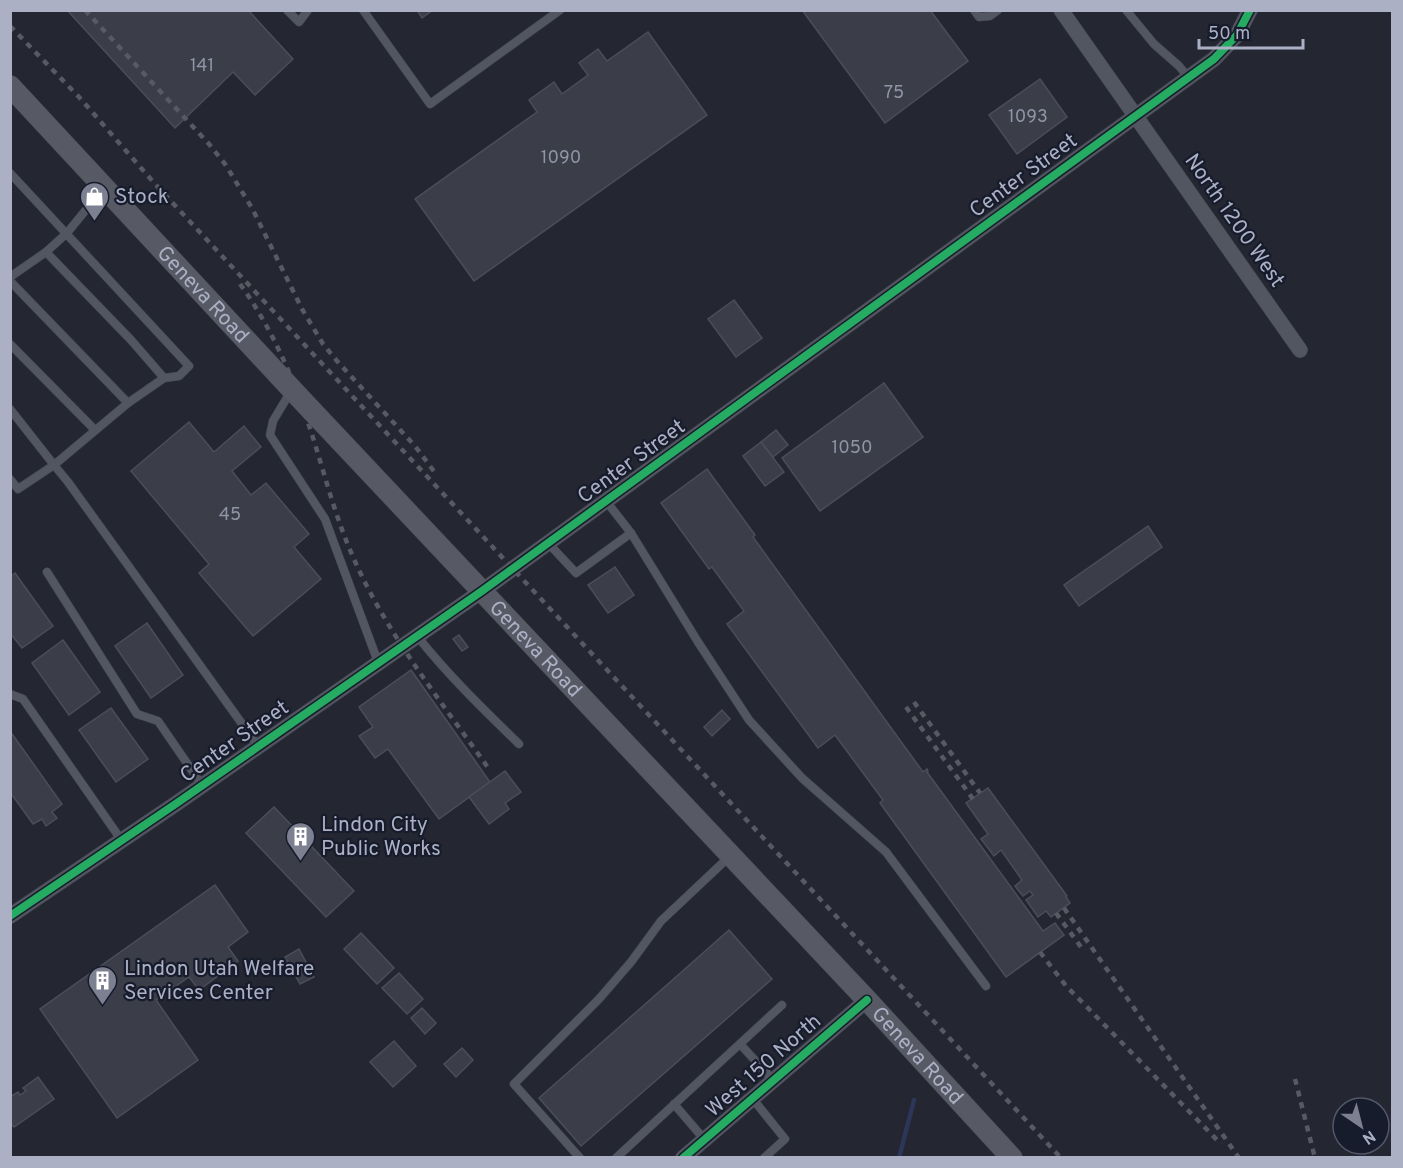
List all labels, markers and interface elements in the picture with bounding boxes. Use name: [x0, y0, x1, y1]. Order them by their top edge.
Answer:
scale bar: [1199, 12, 1302, 50]
text: 50 m: [1208, 23, 1250, 46]
house number: 141: [190, 55, 214, 78]
house number: 75: [884, 82, 904, 105]
house number: 1093: [1008, 106, 1048, 129]
street label: Center Street: [965, 128, 1083, 224]
house number: 1090: [541, 147, 581, 170]
street label: North 1200 West: [1178, 149, 1290, 293]
shop icon: Stock: [78, 180, 110, 222]
place label: Stock: [115, 184, 169, 211]
street label: Geneva Road: [150, 240, 254, 350]
street label: Center Street: [573, 414, 691, 510]
house number: 1050: [832, 437, 872, 460]
house number: 45: [219, 504, 241, 527]
street label: Geneva Road: [482, 595, 587, 704]
street label: Center Street: [175, 695, 295, 790]
place label: Lindon City Public Works: [321, 812, 441, 863]
building icon: Lindon City Public Works: [284, 820, 316, 862]
place label: Lindon Utah Welfare Services Center: [124, 956, 314, 1007]
building icon: Lindon Utah Welfare Services Center: [87, 964, 119, 1006]
street label: Geneva Road: [865, 1002, 969, 1111]
street label: West 150 North: [701, 1009, 827, 1124]
north arrow: [1331, 1096, 1391, 1156]
text: N: [1358, 1125, 1379, 1148]

